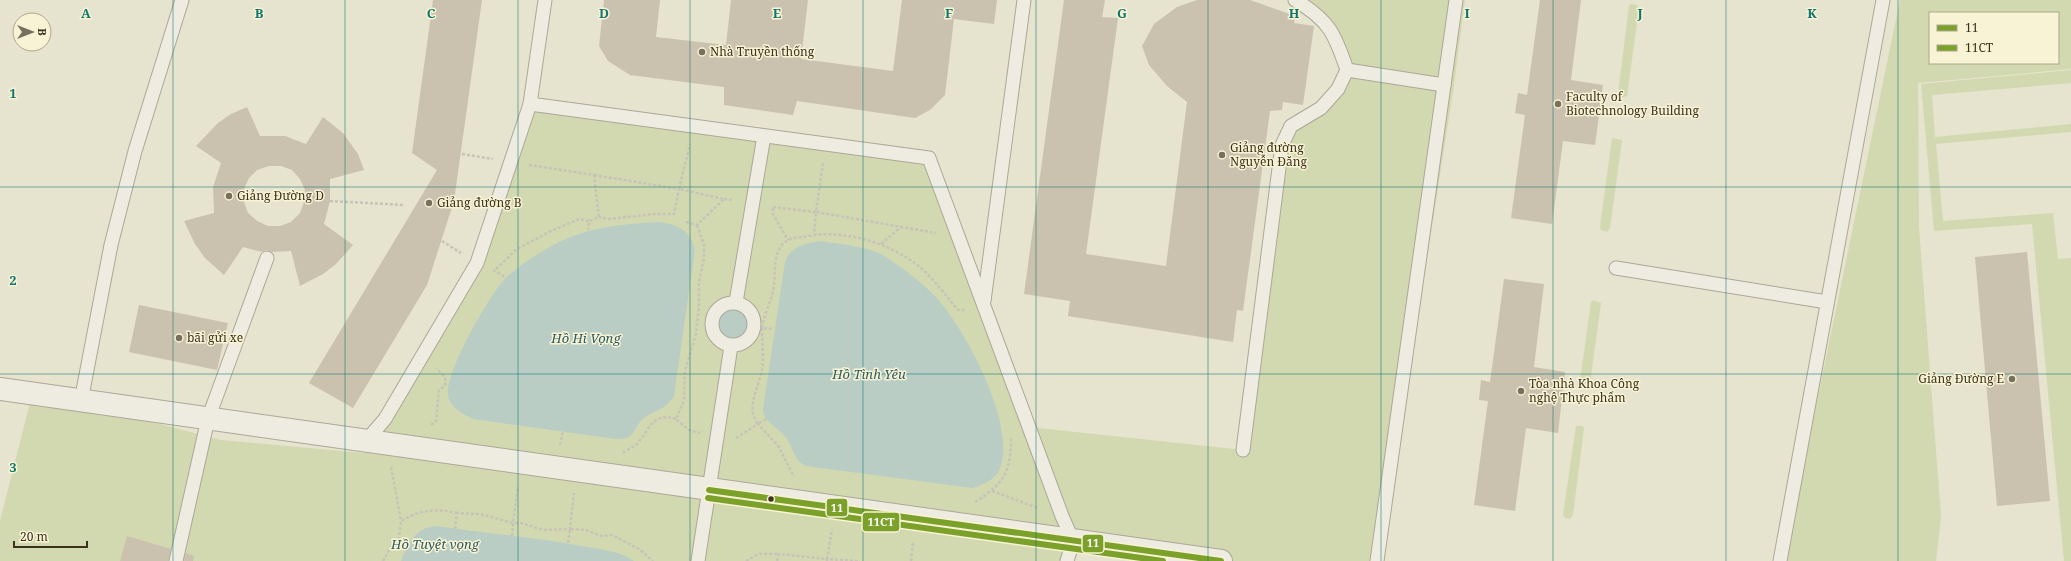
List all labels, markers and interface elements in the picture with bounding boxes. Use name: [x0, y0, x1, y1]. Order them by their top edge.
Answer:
text: A: [81, 4, 91, 22]
text: B: [255, 4, 264, 22]
text: C: [427, 4, 436, 22]
text: D: [599, 4, 609, 22]
text: E: [773, 4, 782, 22]
text: F: [945, 4, 953, 22]
text: G: [1117, 4, 1127, 22]
text: H: [1289, 4, 1300, 22]
text: I: [1464, 4, 1470, 22]
text: J: [1636, 4, 1643, 22]
text: K: [1807, 4, 1817, 22]
north arrow: [12, 12, 52, 52]
legend: [1929, 12, 2059, 64]
text: 11: [1965, 19, 1978, 36]
text: B: [35, 28, 50, 36]
text: 11CT: [1965, 39, 1994, 56]
place label: Nhà Truyền thống: [710, 43, 815, 60]
marker: Nhà Truyền thống: [697, 47, 707, 57]
text: 1: [9, 84, 17, 102]
place label: Faculty of Biotechnology Building: [1566, 88, 1699, 119]
marker: Faculty of Biotechnology Building: [1553, 99, 1563, 109]
place label: Giảng đường Nguyễn Đăng: [1230, 139, 1308, 170]
marker: Giảng đường Nguyễn Đăng: [1217, 150, 1227, 160]
place label: Giảng Đường D: [237, 187, 324, 204]
marker: Giảng Đường D: [224, 191, 234, 201]
place label: Giảng đường B: [437, 194, 522, 211]
marker: Giảng đường B: [424, 198, 434, 208]
text: 2: [9, 271, 17, 289]
place label: bãi gửi xe: [187, 329, 243, 346]
water label: Hồ Hi Vọng: [550, 329, 621, 347]
marker: bãi gửi xe: [174, 333, 184, 343]
water label: Hồ Tình Yêu: [831, 365, 906, 383]
place label: Giảng Đường E: [1918, 370, 2004, 387]
marker: Giảng Đường E: [2007, 374, 2017, 384]
place label: Tòa nhà Khoa Công nghệ Thực phẩm: [1529, 375, 1640, 406]
marker: Tòa nhà Khoa Công nghệ Thực phẩm: [1516, 386, 1526, 396]
text: 3: [9, 458, 17, 476]
unlabelled marker: [766, 494, 776, 504]
line badge: 11: [826, 498, 848, 517]
text: 11: [831, 500, 843, 515]
line badge: 11CT: [862, 512, 900, 532]
text: 11CT: [868, 514, 895, 529]
scale bar: [14, 523, 87, 549]
text: 20 m: [20, 528, 48, 545]
line badge: 11: [1082, 534, 1104, 553]
water label: Hồ Tuyệt vọng: [390, 535, 480, 553]
text: 11: [1087, 535, 1099, 550]

